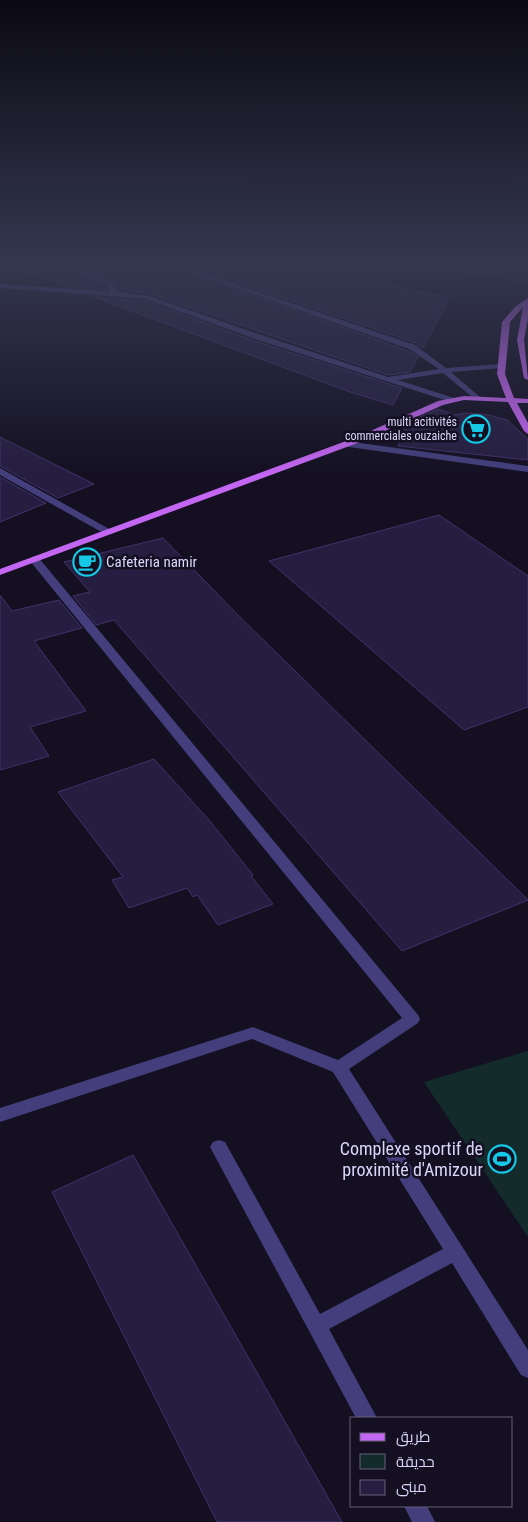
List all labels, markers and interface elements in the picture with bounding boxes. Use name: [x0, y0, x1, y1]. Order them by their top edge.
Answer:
supermarket icon: multi acitivités commerciales ouzaiche: [461, 414, 491, 444]
place label: multi acitivités commerciales ouzaiche: [345, 415, 457, 443]
cafe icon: Cafeteria namir: [72, 547, 102, 577]
place label: Cafeteria namir: [106, 553, 198, 571]
place label: Complexe sportif de proximité d'Amizour: [340, 1138, 484, 1180]
sports icon: Complexe sportif de proximité d'Amizour: [487, 1144, 517, 1174]
legend: [350, 1417, 513, 1507]
text: طريق: [396, 1428, 430, 1447]
text: حديقة: [396, 1453, 435, 1471]
text: مبنى: [396, 1478, 427, 1497]

